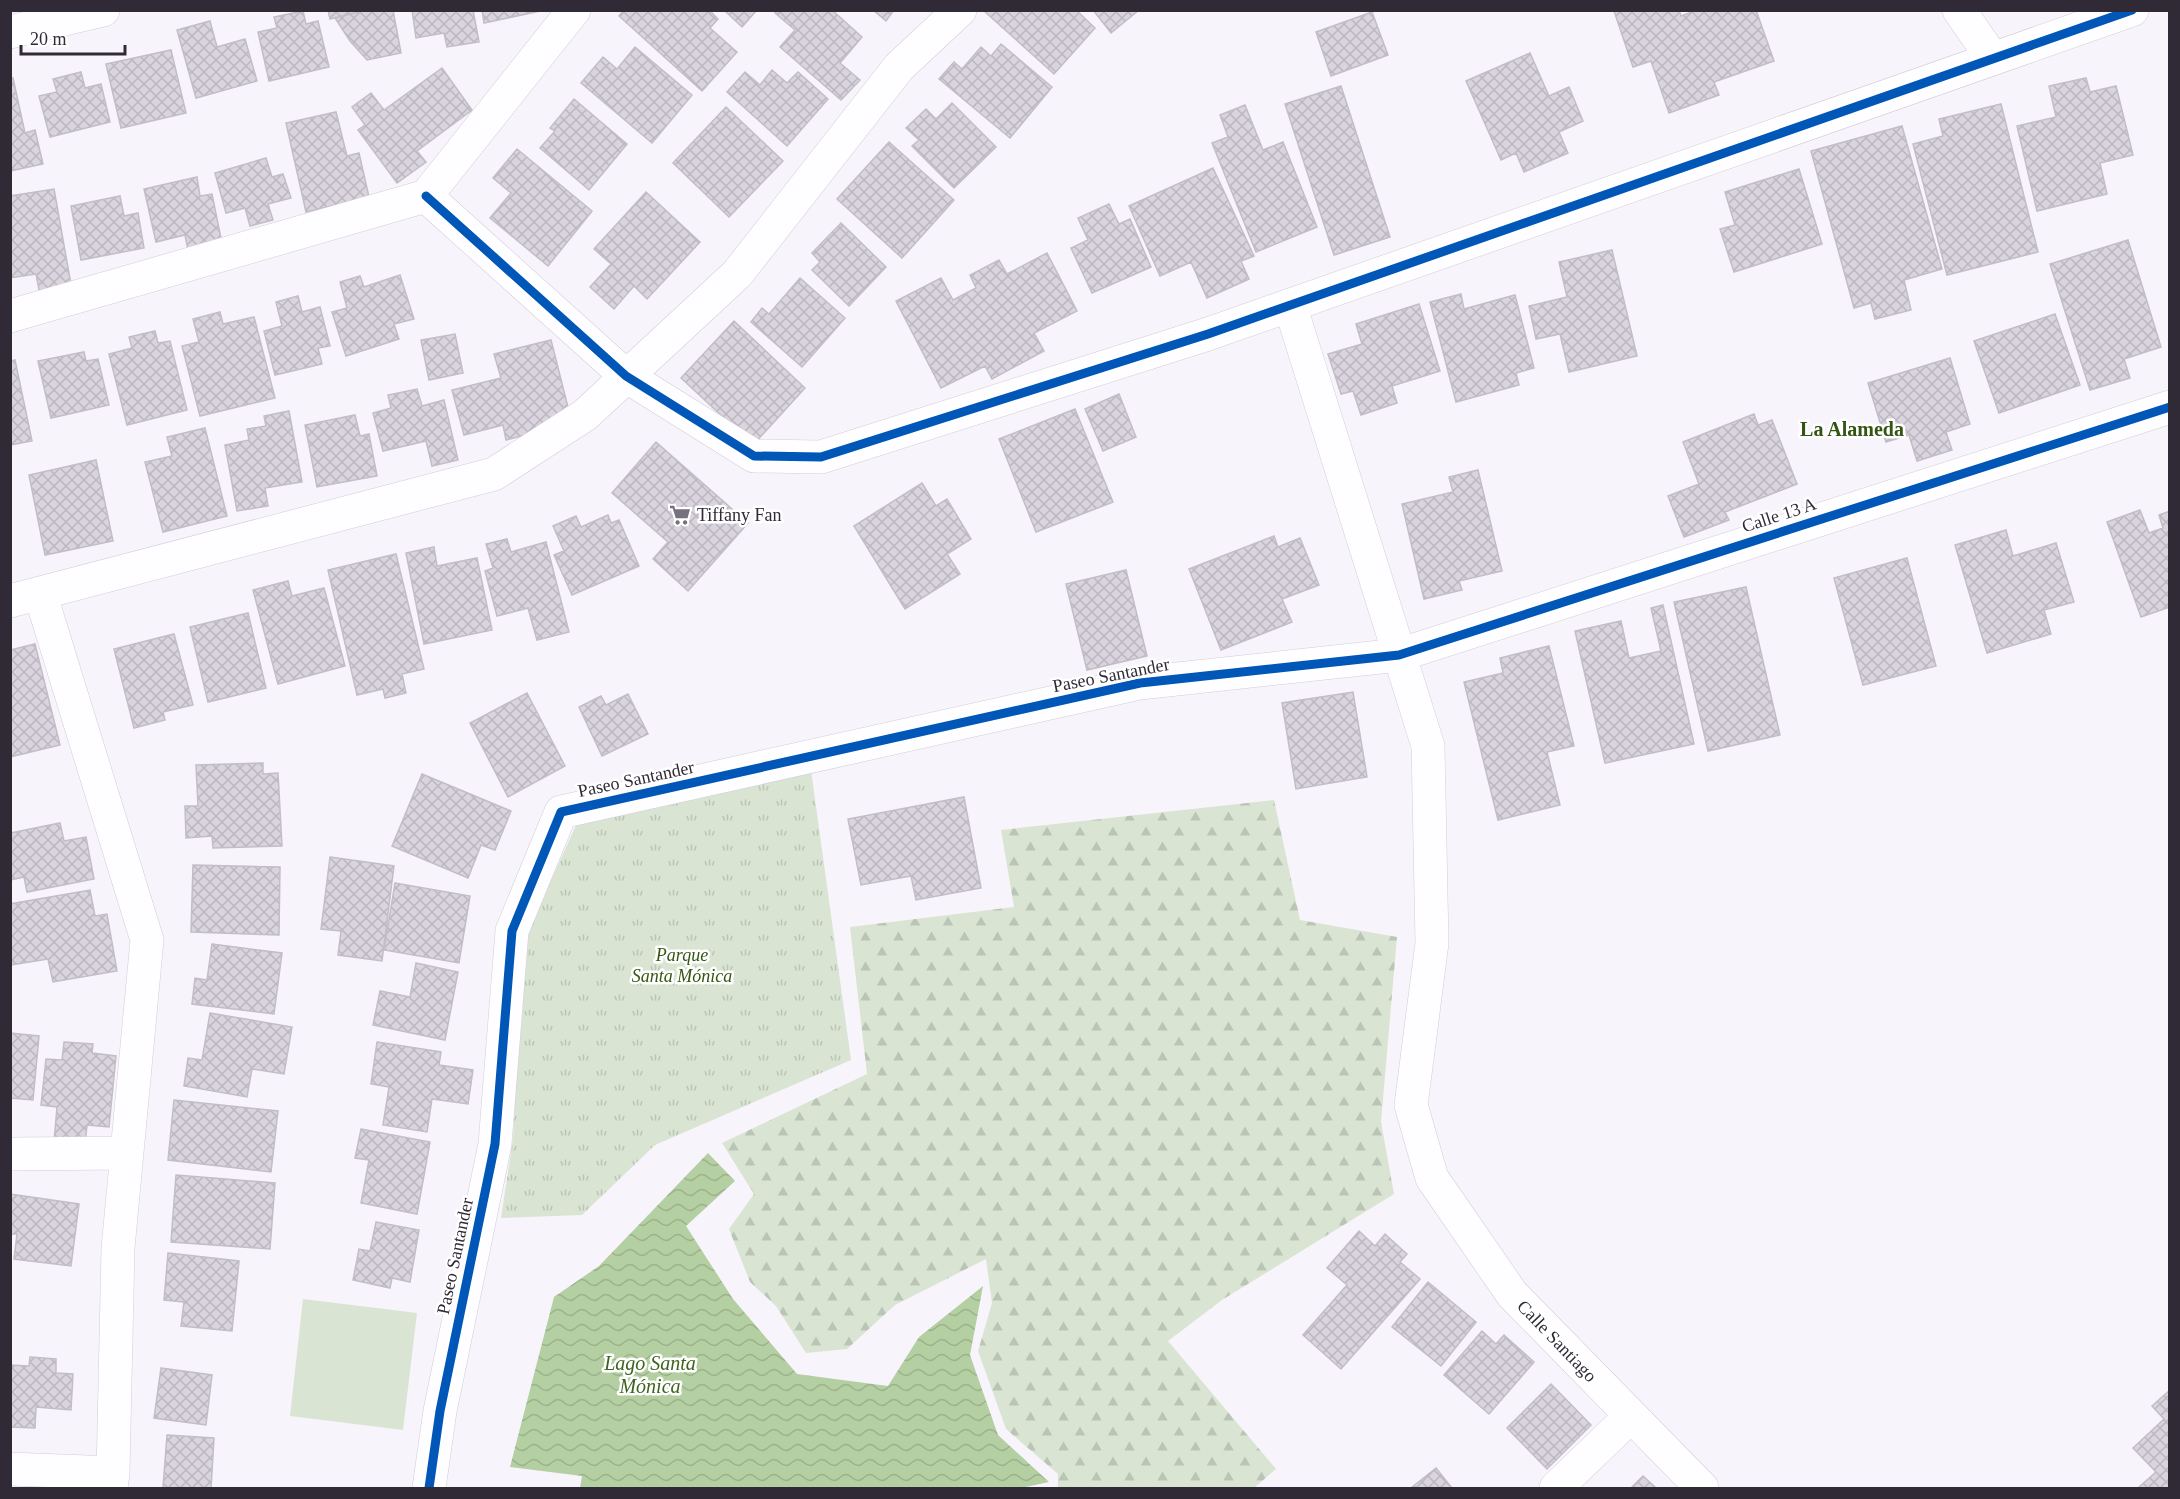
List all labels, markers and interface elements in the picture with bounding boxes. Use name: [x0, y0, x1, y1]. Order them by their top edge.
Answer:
scale bar: [21, 18, 124, 56]
text: 20 m: [30, 29, 67, 49]
district label: La Alameda: [1800, 418, 1904, 440]
street label: Calle 13 A: [1739, 494, 1819, 536]
supermarket icon: Tiffany Fan: [668, 503, 692, 527]
place label: Tiffany Fan: [697, 505, 782, 525]
street label: Paseo Santander: [1051, 654, 1171, 696]
street label: Paseo Santander: [576, 757, 696, 801]
park label: Parque Santa Mónica: [632, 945, 732, 986]
street label: Paseo Santander: [433, 1196, 477, 1316]
street label: Calle Santiago: [1513, 1296, 1601, 1386]
water label: Lago Santa Mónica: [603, 1352, 696, 1397]

